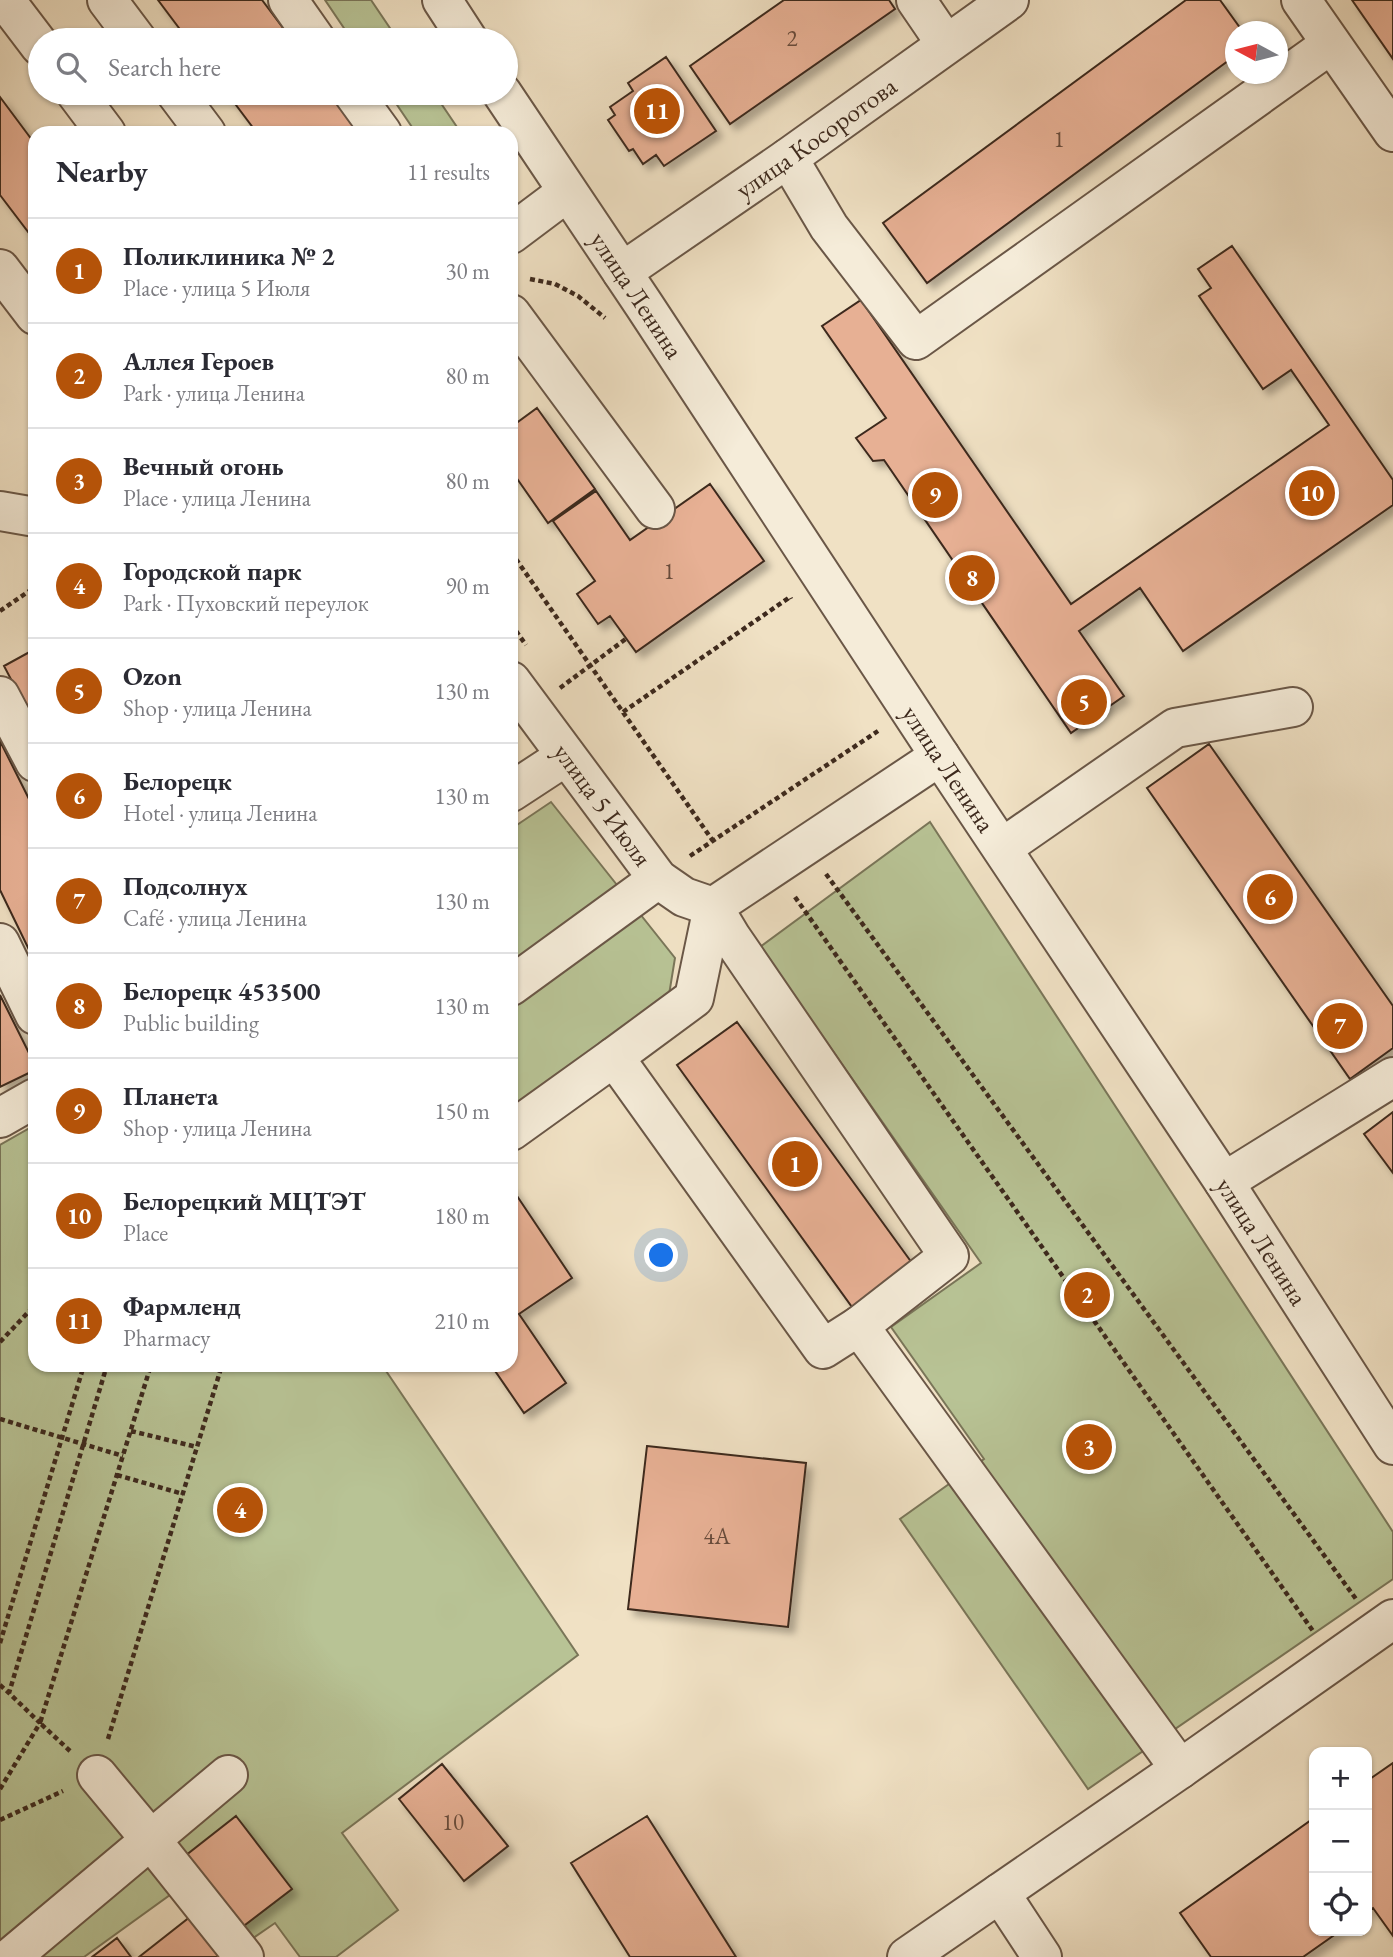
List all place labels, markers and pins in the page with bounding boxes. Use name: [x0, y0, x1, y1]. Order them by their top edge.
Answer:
pin: 11: [634, 85, 680, 137]
pin: 10: [1289, 467, 1335, 519]
pin: 9: [912, 469, 958, 521]
pin: 8: [949, 552, 995, 604]
pin: 5: [1061, 676, 1107, 728]
pin: 6: [1247, 871, 1293, 923]
pin: 7: [1317, 1000, 1363, 1052]
pin: 1: [772, 1138, 818, 1190]
pin: 2: [1064, 1269, 1110, 1321]
pin: 3: [1066, 1421, 1112, 1473]
pin: 4: [217, 1484, 263, 1536]

